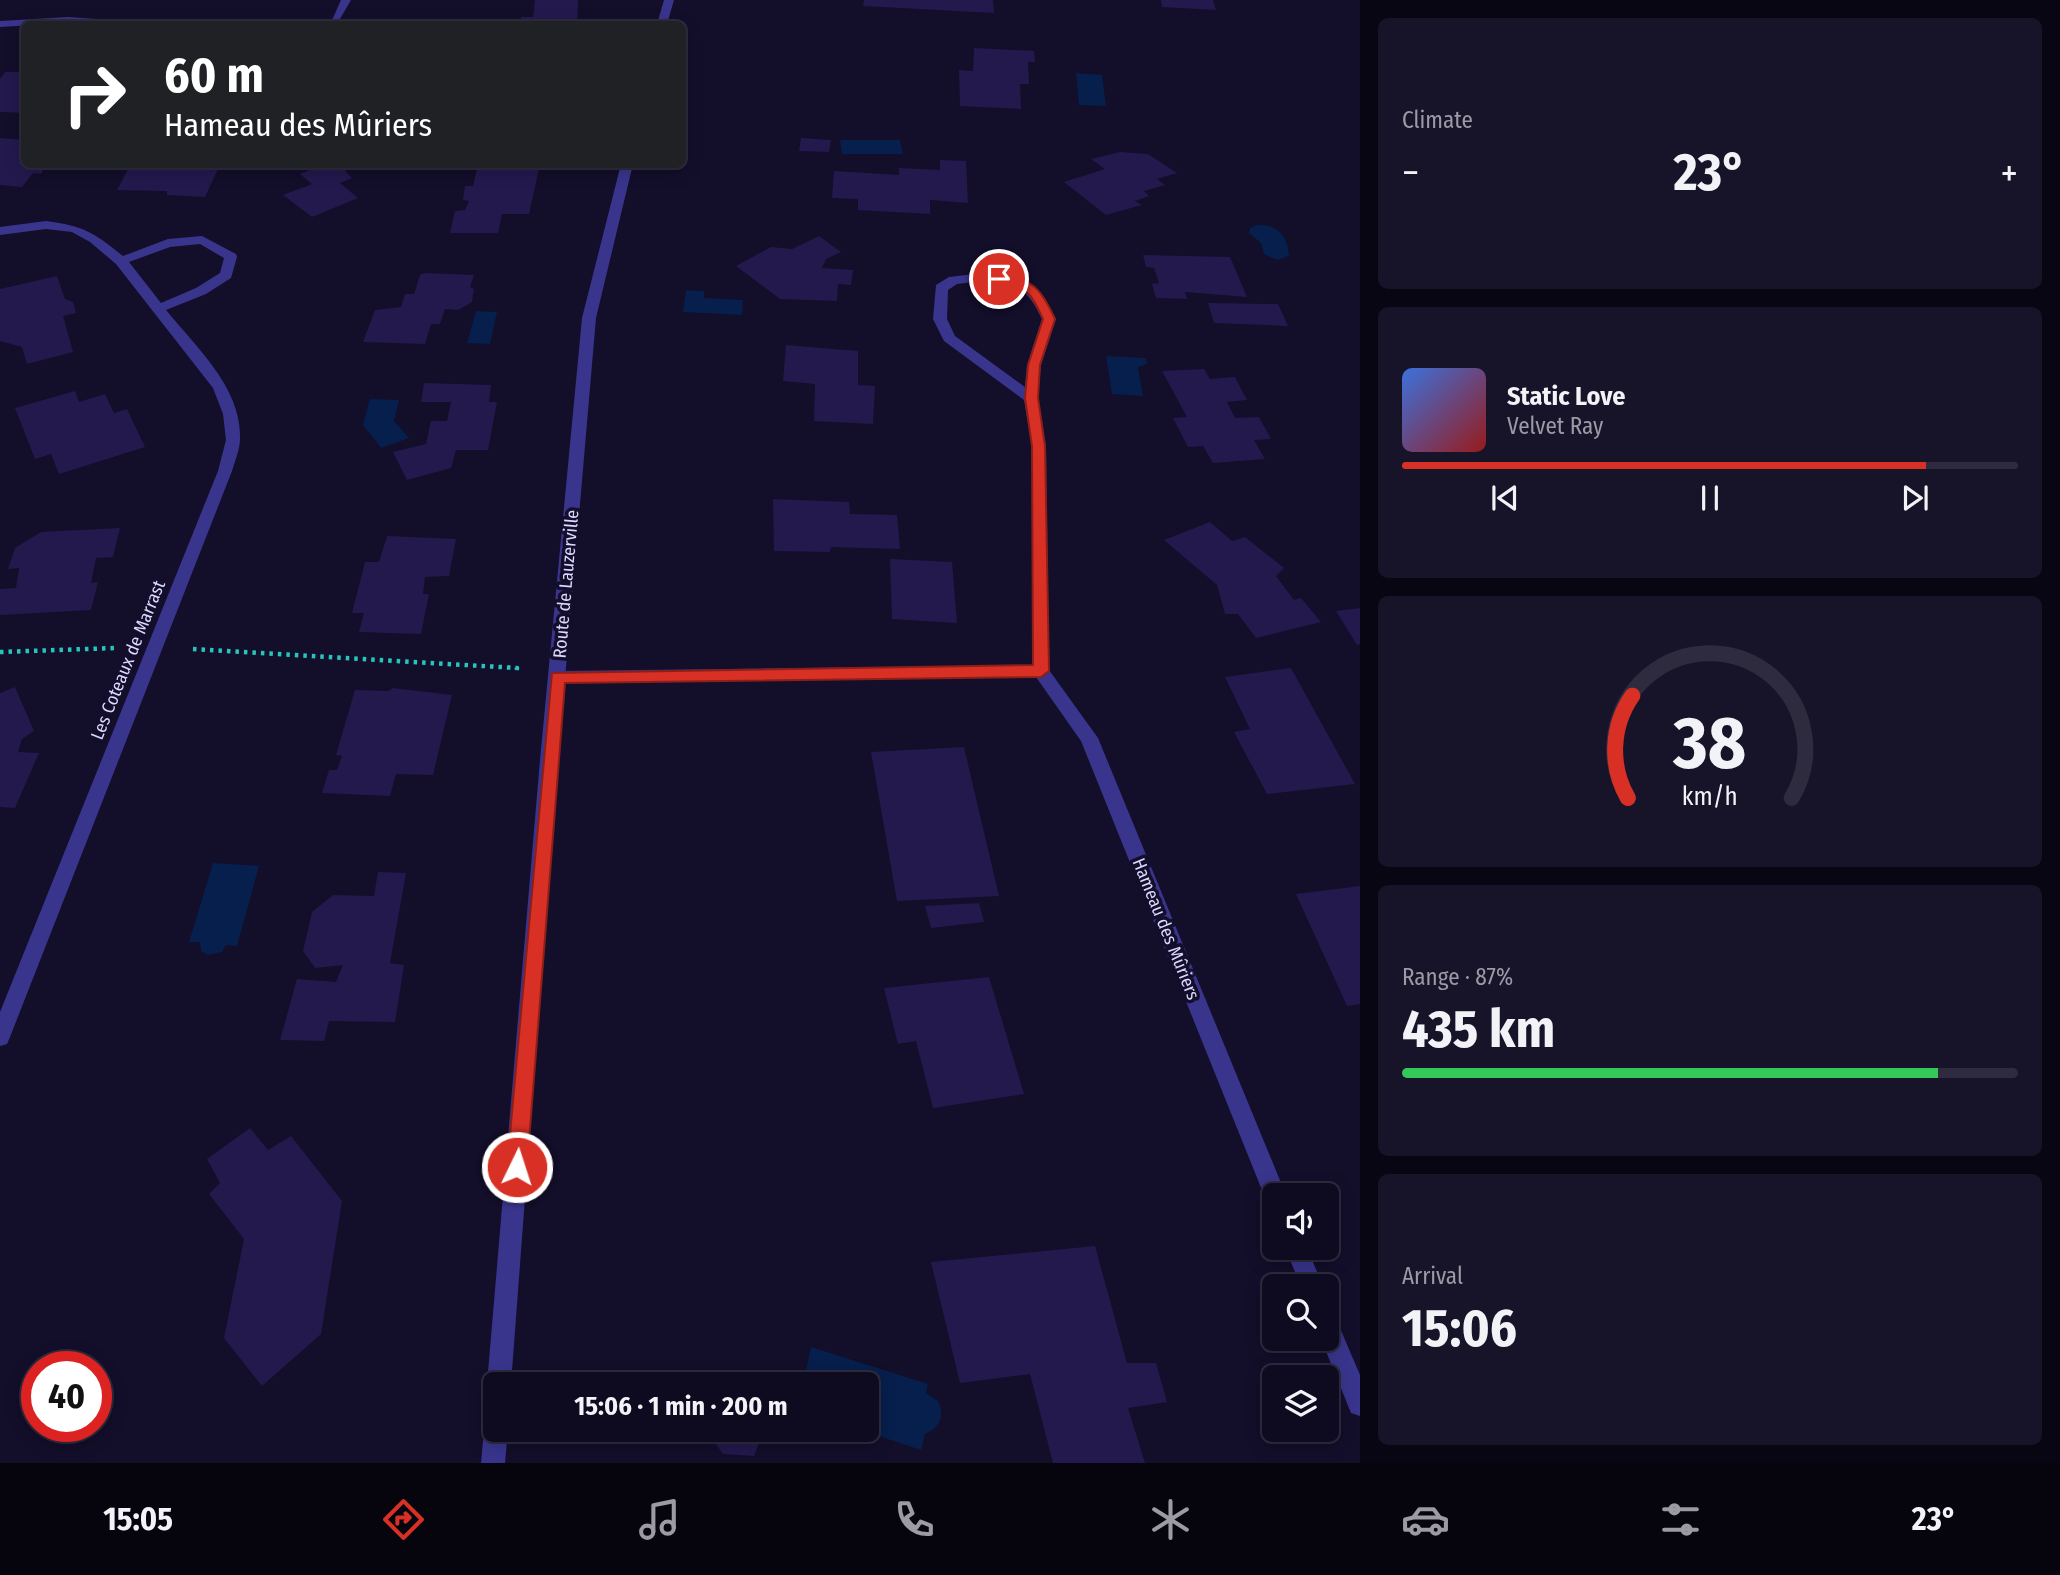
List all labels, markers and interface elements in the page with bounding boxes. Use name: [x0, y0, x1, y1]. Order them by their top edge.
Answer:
text: 60 m: [164, 46, 264, 105]
icon: right: [49, 49, 140, 140]
text: Hameau des Mûriers: [164, 106, 432, 144]
text: Climate: [1402, 106, 1473, 134]
text: 23°: [1673, 141, 1746, 204]
text: −: [1402, 150, 1419, 196]
text: +: [2001, 150, 2018, 196]
pin: [969, 249, 1029, 309]
icon: arrive: [980, 260, 1018, 298]
text: Static Love: [1507, 381, 1625, 412]
text: Velvet Ray: [1507, 412, 1603, 440]
icon: previous: [1486, 479, 1524, 517]
icon: pause: [1691, 479, 1729, 517]
icon: next: [1896, 479, 1934, 517]
street label: Route de Lauzerville: [549, 509, 583, 659]
street label: Les Coteaux de Marrast: [86, 577, 170, 743]
text: 38: [1673, 700, 1746, 787]
text: km/h: [1682, 781, 1738, 811]
street label: Hameau des Mûriers: [1128, 855, 1205, 1003]
text: Range · 87%: [1402, 963, 1513, 991]
text: 435 km: [1402, 998, 1555, 1061]
position arrow: [480, 1130, 554, 1204]
map controls: [1262, 1183, 1339, 1442]
button: sound: [1262, 1183, 1339, 1260]
text: Arrival: [1402, 1262, 1463, 1290]
button: search: [1262, 1274, 1339, 1351]
text: 15:06: [1402, 1297, 1517, 1360]
speed limit sign: 40: [21, 1351, 112, 1442]
button: layers: [1262, 1365, 1339, 1442]
text: 15:06 · 1 min · 200 m: [574, 1391, 788, 1422]
icon: directions: [379, 1495, 428, 1544]
icon: music: [635, 1495, 684, 1544]
icon: phone: [890, 1495, 939, 1544]
icon: climate: [1146, 1495, 1195, 1544]
icon: car: [1401, 1495, 1450, 1544]
icon: filters: [1656, 1495, 1705, 1544]
text: 15:05: [103, 1500, 173, 1538]
text: 23°: [1912, 1500, 1957, 1538]

